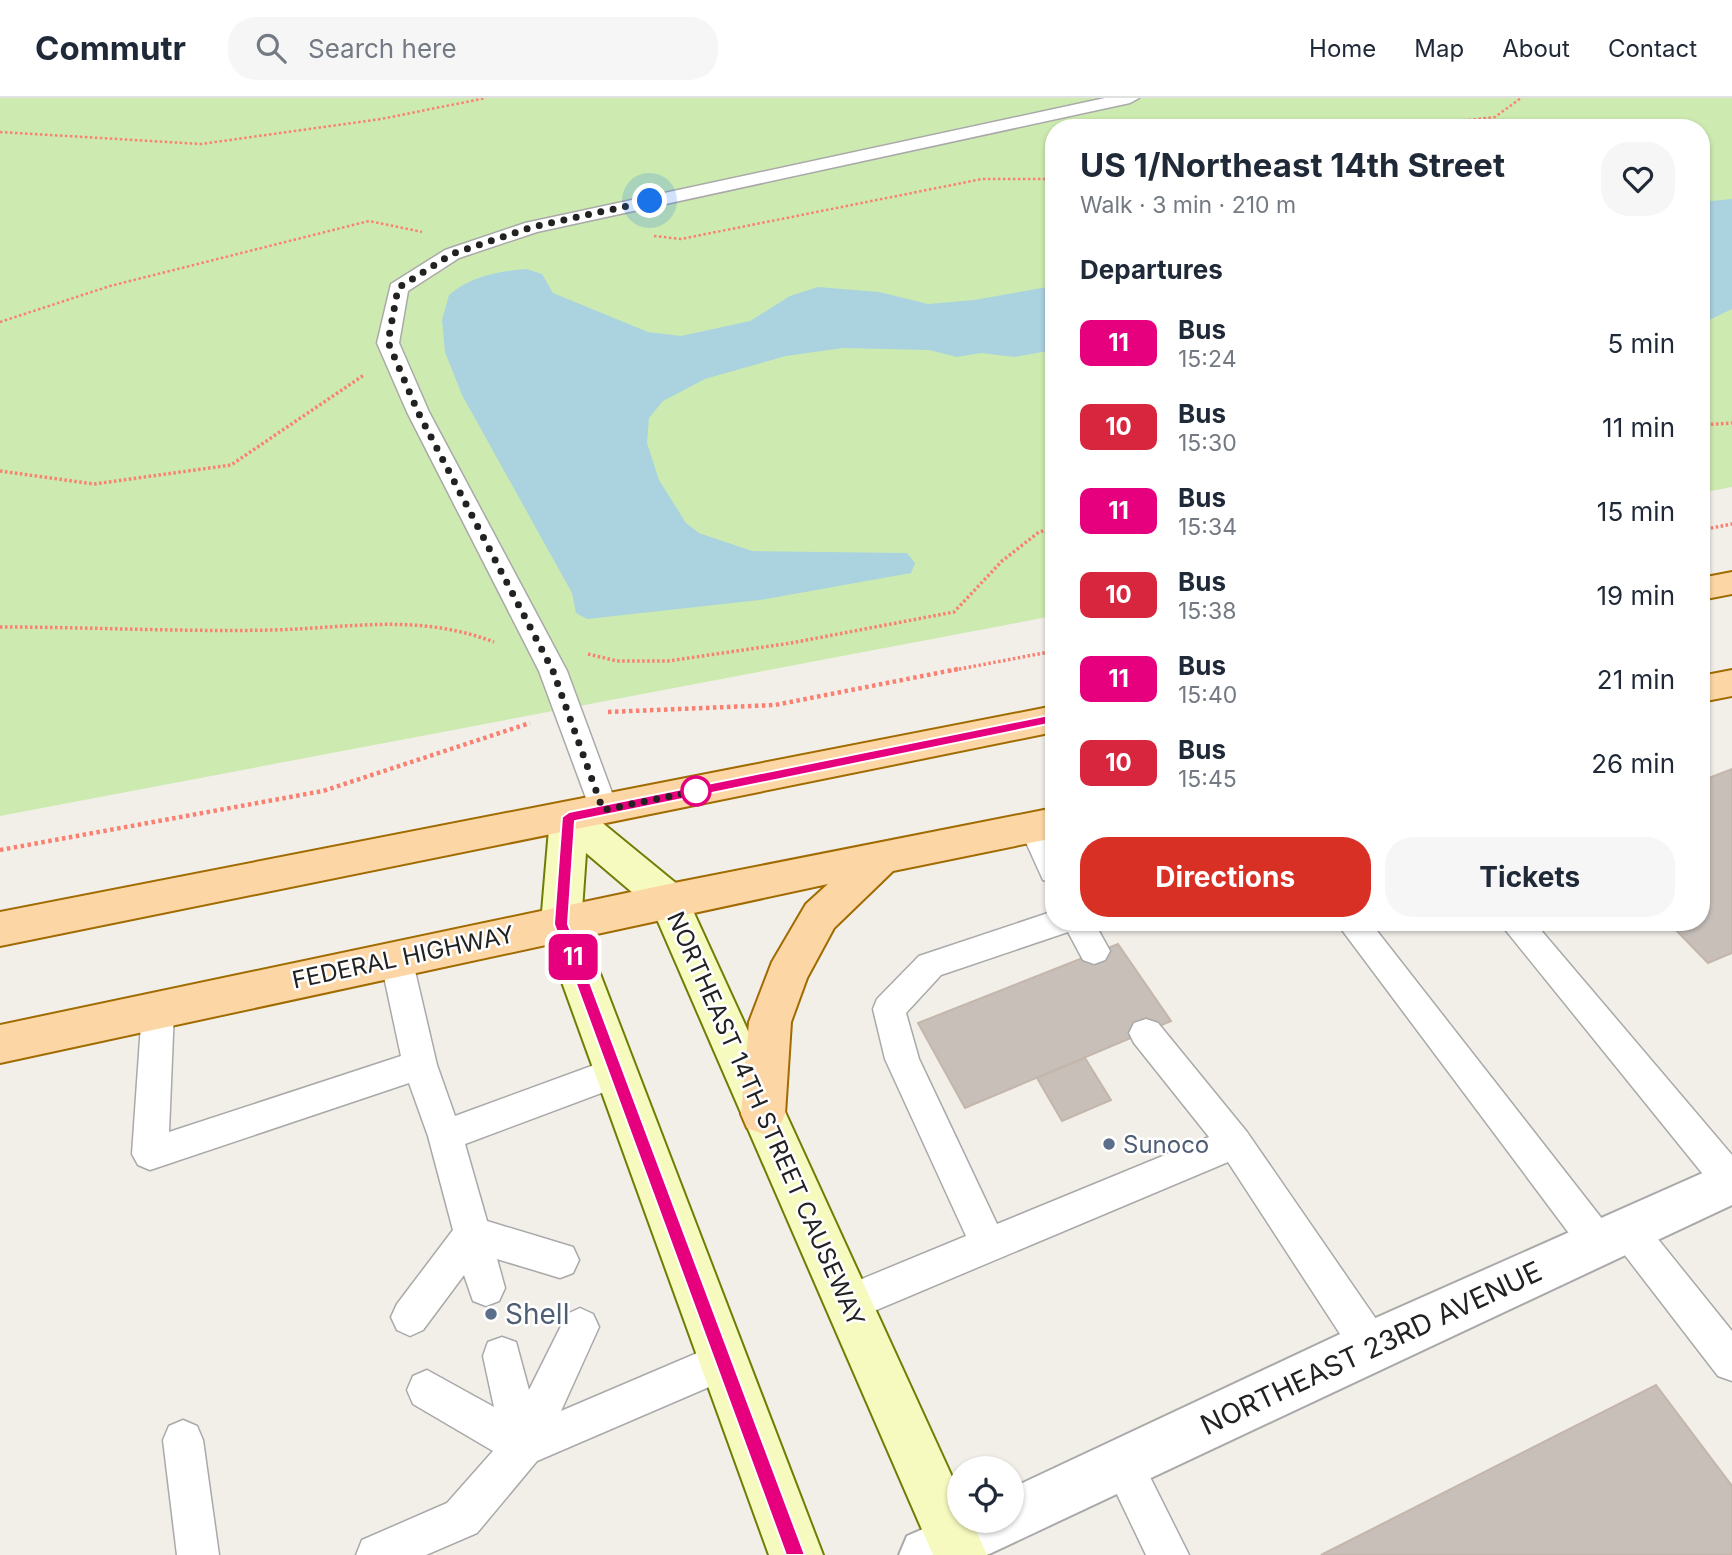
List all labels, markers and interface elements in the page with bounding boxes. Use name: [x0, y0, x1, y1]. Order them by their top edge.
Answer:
search box: [228, 17, 718, 80]
text: Commutr: [35, 28, 186, 68]
icon: search: [252, 29, 290, 67]
text: Search here: [308, 33, 457, 64]
text: Home: [1309, 34, 1376, 63]
text: Map: [1414, 34, 1464, 63]
text: About: [1502, 34, 1570, 63]
text: Contact: [1608, 34, 1697, 63]
button: heart: [1601, 142, 1675, 216]
text: US 1/Northeast 14th Street: [1080, 145, 1505, 185]
your location: [632, 183, 667, 218]
text: Walk · 3 min · 210 m: [1080, 191, 1296, 219]
text: Departures: [1080, 254, 1223, 285]
text: Bus: [1178, 314, 1226, 345]
text: 11: [1108, 328, 1129, 357]
text: 5 min: [1607, 328, 1675, 359]
text: 15:24: [1178, 345, 1237, 373]
text: Bus: [1178, 398, 1226, 429]
text: 10: [1105, 412, 1132, 441]
text: 11 min: [1602, 412, 1675, 443]
text: 15:30: [1178, 429, 1237, 457]
text: Bus: [1178, 482, 1226, 513]
text: 11: [1108, 496, 1129, 525]
text: 15 min: [1597, 496, 1675, 527]
text: 15:34: [1178, 513, 1237, 541]
text: Bus: [1178, 566, 1226, 597]
text: 10: [1105, 580, 1132, 609]
text: 19 min: [1597, 580, 1675, 611]
text: 15:38: [1178, 597, 1236, 625]
text: Bus: [1178, 650, 1226, 681]
text: 11: [1108, 664, 1129, 693]
text: 21 min: [1597, 664, 1675, 695]
text: 15:40: [1178, 681, 1237, 709]
text: Bus: [1178, 734, 1226, 765]
text: 10: [1105, 748, 1132, 777]
text: 26 min: [1591, 748, 1675, 779]
text: 15:45: [1178, 765, 1237, 793]
unlabelled marker: [681, 776, 711, 806]
button: Directions: [1080, 837, 1371, 917]
button: Tickets: [1385, 837, 1675, 917]
street label: NORTHEAST 14TH STREET CAUSEWAY: [661, 907, 871, 1331]
street label: FEDERAL HIGHWAY: [289, 919, 517, 995]
line badge: 11: [542, 934, 604, 980]
text: 11: [563, 942, 583, 971]
place label: Sunoco: [1123, 1130, 1209, 1159]
marker: Sunoco: [1101, 1136, 1117, 1152]
street label: NORTHEAST 23RD AVENUE: [1195, 1254, 1547, 1442]
place label: Shell: [505, 1297, 569, 1331]
marker: Shell: [483, 1306, 499, 1322]
map controls: [947, 1456, 1024, 1533]
button: locate: [947, 1456, 1024, 1533]

